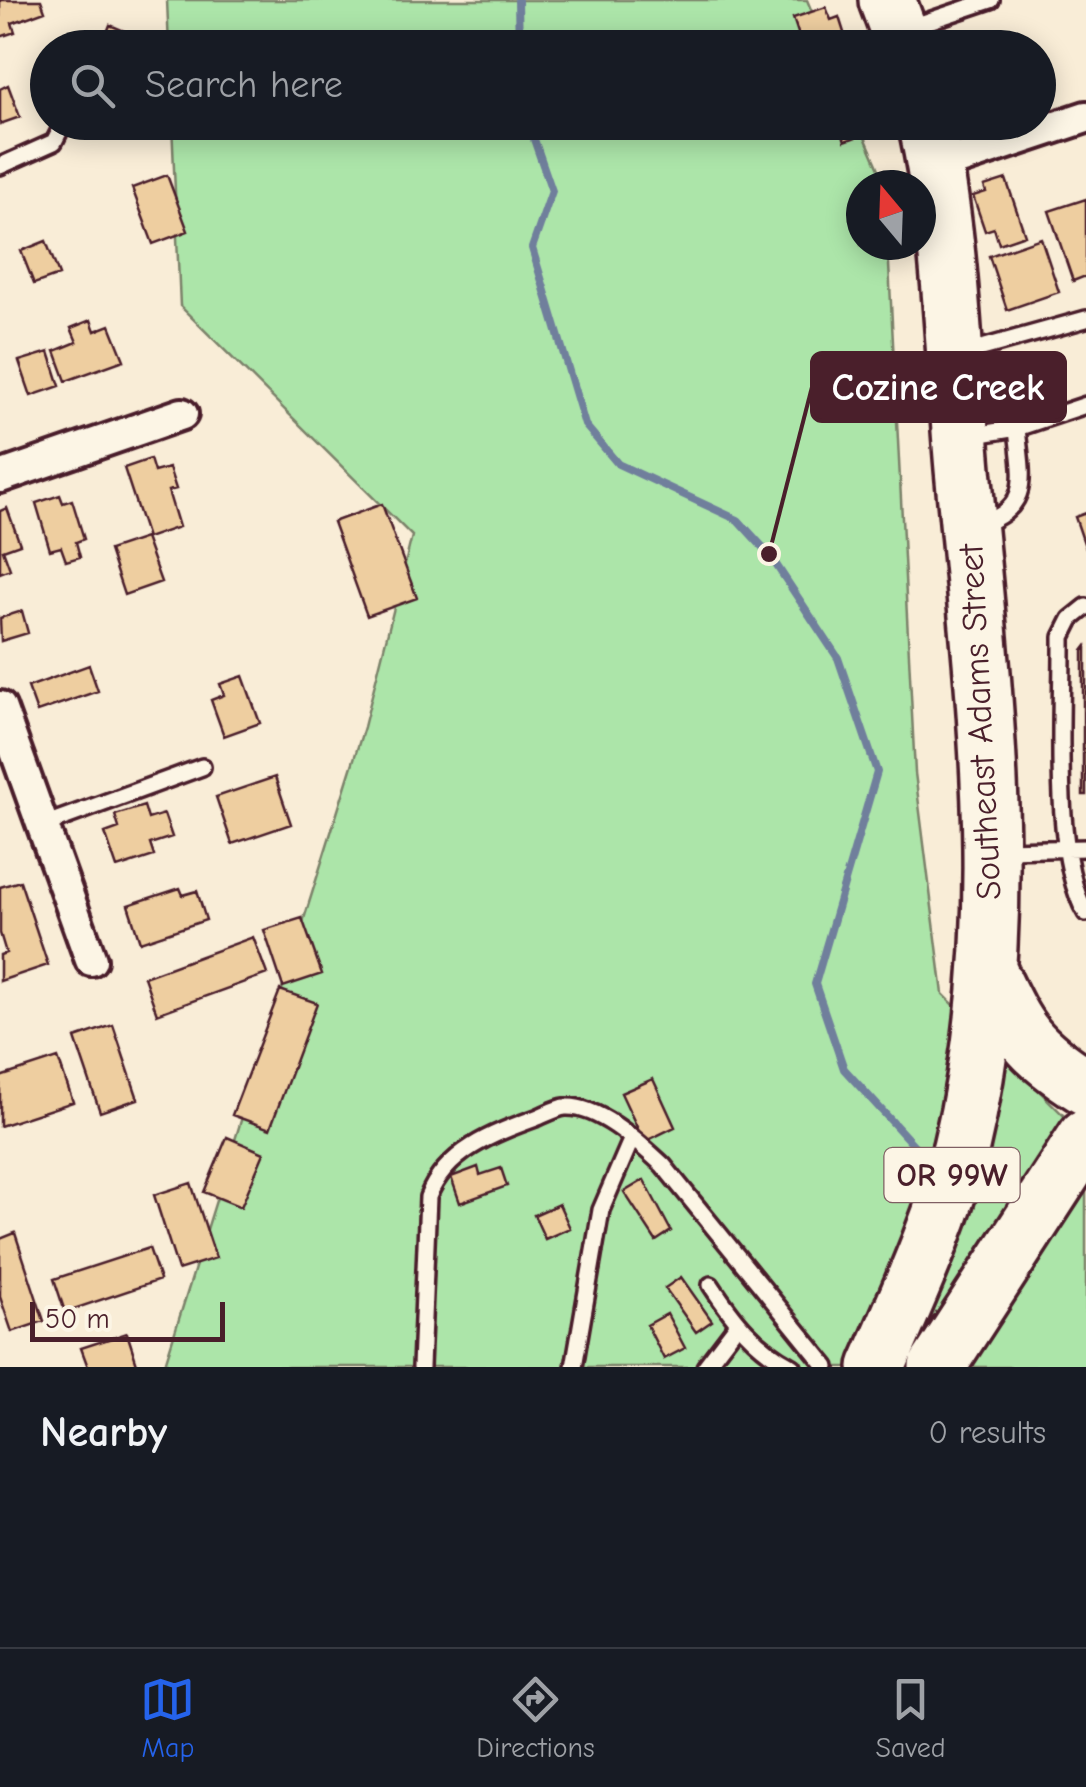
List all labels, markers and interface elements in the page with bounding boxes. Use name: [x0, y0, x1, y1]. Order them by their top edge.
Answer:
search box: [30, 30, 1056, 140]
icon: search: [65, 58, 120, 113]
text: Search here: [145, 63, 343, 107]
north arrow: [846, 170, 936, 260]
callout: Cozine Creek: [812, 353, 1065, 421]
text: Cozine Creek: [832, 366, 1045, 410]
street label: Southeast Adams Street: [950, 542, 1010, 901]
road number: OR 99W: [884, 1148, 1020, 1202]
scale bar: [30, 1297, 225, 1342]
text: 50 m: [45, 1303, 110, 1335]
text: Nearby: [40, 1408, 167, 1457]
text: 0 results: [929, 1414, 1046, 1451]
tab: Map: [140, 1672, 195, 1764]
tab: Directions: [476, 1672, 595, 1764]
tab: Saved: [876, 1672, 946, 1764]

